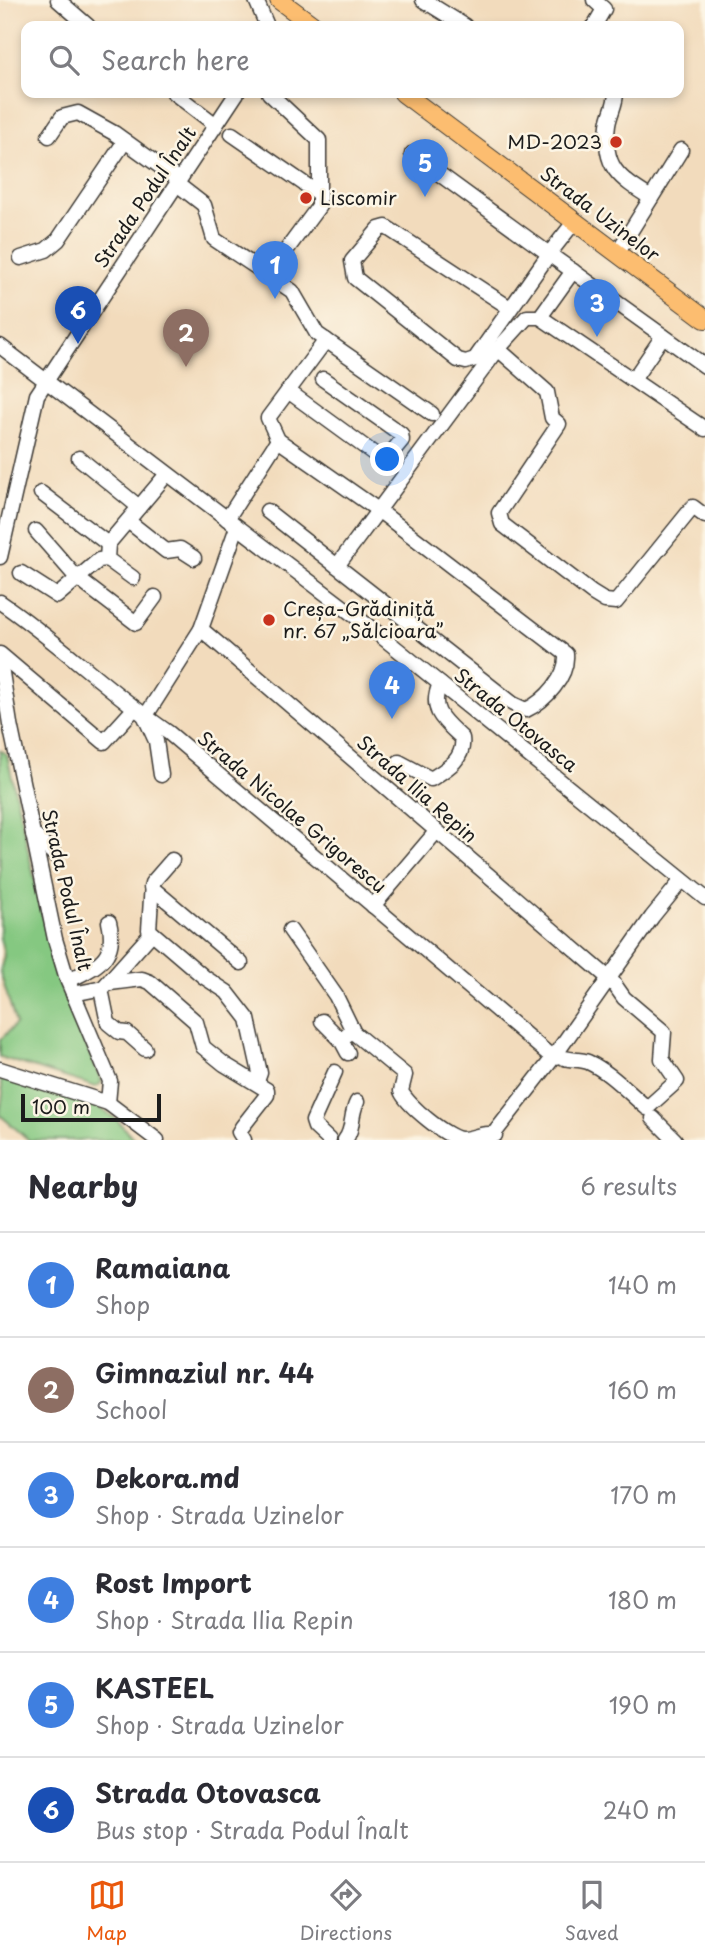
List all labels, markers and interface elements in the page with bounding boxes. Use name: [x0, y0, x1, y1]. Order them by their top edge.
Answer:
search box: [21, 21, 684, 98]
text: Search here: [101, 40, 250, 79]
icon: search: [45, 41, 83, 79]
street label: Strada Podul Înalt: [86, 120, 202, 273]
place label: MD-2023: [507, 127, 602, 155]
marker: MD-2023: [608, 134, 624, 150]
pin: 5: [402, 139, 448, 197]
street label: Strada Uzinelor: [535, 159, 666, 268]
place label: Liscomir: [320, 183, 397, 211]
marker: Liscomir: [298, 190, 314, 206]
pin: 1: [252, 241, 298, 299]
pin: 3: [574, 279, 620, 337]
pin: 6: [55, 286, 101, 344]
pin: 2: [163, 309, 209, 367]
your location: [370, 442, 404, 476]
place label: Creșa-Grădiniță nr. 67 „Sălcioara”: [283, 594, 443, 644]
marker: Creșa-Grădiniță nr. 67 „Sălcioara”: [261, 612, 277, 628]
pin: 4: [369, 661, 415, 719]
street label: Strada Otovasca: [449, 661, 585, 778]
street label: Strada Nicolae Grigorescu: [192, 724, 393, 899]
street label: Strada Ilia Repin: [351, 728, 484, 848]
street label: Strada Podul Înalt: [36, 806, 100, 974]
scale bar: [21, 1091, 161, 1123]
text: 100 m: [32, 1092, 90, 1120]
text: Nearby: [28, 1163, 138, 1208]
text: 6 results: [581, 1168, 677, 1203]
text: Ramaiana: [95, 1248, 230, 1287]
text: 1: [46, 1267, 57, 1302]
text: 140 m: [608, 1267, 677, 1302]
text: Shop: [95, 1287, 150, 1322]
text: Gimnaziul nr. 44: [95, 1353, 314, 1392]
text: 2: [43, 1372, 59, 1407]
text: 160 m: [608, 1372, 677, 1407]
text: School: [95, 1392, 167, 1427]
text: Dekora.md: [95, 1458, 240, 1497]
text: 3: [43, 1477, 59, 1512]
text: 170 m: [610, 1477, 677, 1512]
text: Shop · Strada Uzinelor: [95, 1497, 344, 1532]
text: Rost Import: [95, 1563, 252, 1602]
text: 4: [43, 1582, 59, 1617]
text: 180 m: [608, 1582, 677, 1617]
text: Shop · Strada Ilia Repin: [95, 1602, 353, 1637]
text: KASTEEL: [95, 1668, 214, 1707]
text: 5: [44, 1687, 58, 1722]
text: 190 m: [609, 1687, 677, 1722]
text: Shop · Strada Uzinelor: [95, 1707, 344, 1742]
text: Strada Otovasca: [95, 1773, 321, 1812]
text: 6: [43, 1792, 59, 1827]
text: 240 m: [603, 1792, 677, 1827]
text: Bus stop · Strada Podul Înalt: [95, 1812, 409, 1847]
tab: Map: [86, 1876, 127, 1946]
tab: Directions: [300, 1876, 392, 1946]
tab: Saved: [565, 1876, 619, 1946]

